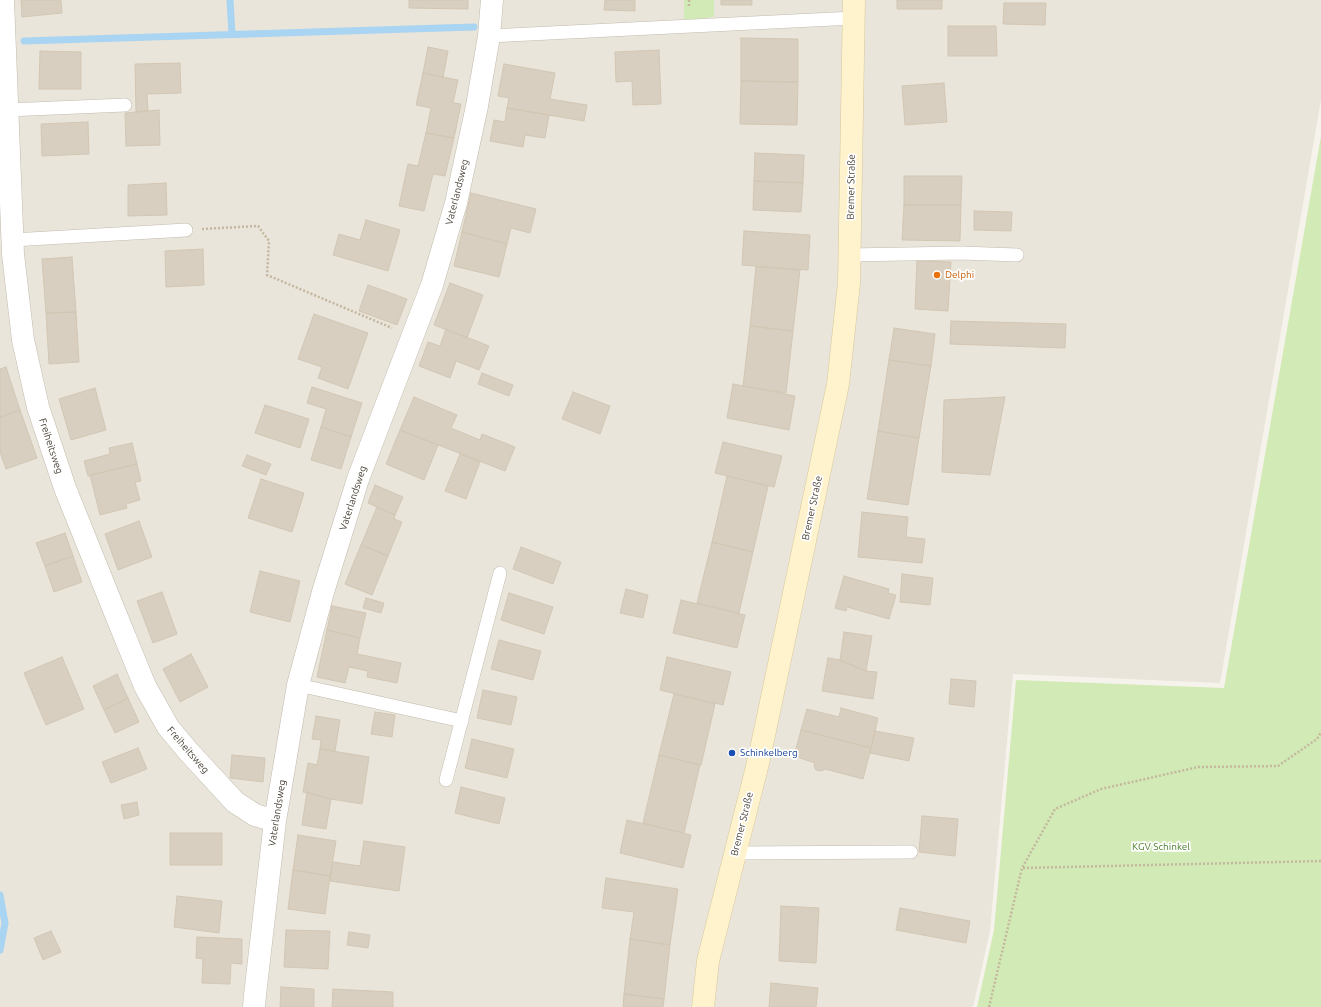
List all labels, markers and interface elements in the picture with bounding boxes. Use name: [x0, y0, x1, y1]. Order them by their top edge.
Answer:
street label: Bremer Straße: [844, 154, 858, 220]
street label: Vaterlandsweg: [443, 158, 471, 226]
place label: Delphi: [945, 269, 974, 281]
marker: Delphi: [932, 270, 942, 280]
street label: Freiheitsweg: [36, 417, 66, 475]
street label: Vaterlandsweg: [337, 464, 369, 532]
street label: Bremer Straße: [799, 475, 825, 541]
street label: Freiheitsweg: [165, 724, 211, 776]
place label: Schinkelberg: [740, 747, 798, 759]
marker: Schinkelberg: [727, 748, 737, 758]
street label: Vaterlandsweg: [266, 779, 288, 847]
street label: Bremer Straße: [728, 791, 756, 857]
park label: KGV Schinkel: [1132, 841, 1190, 853]

